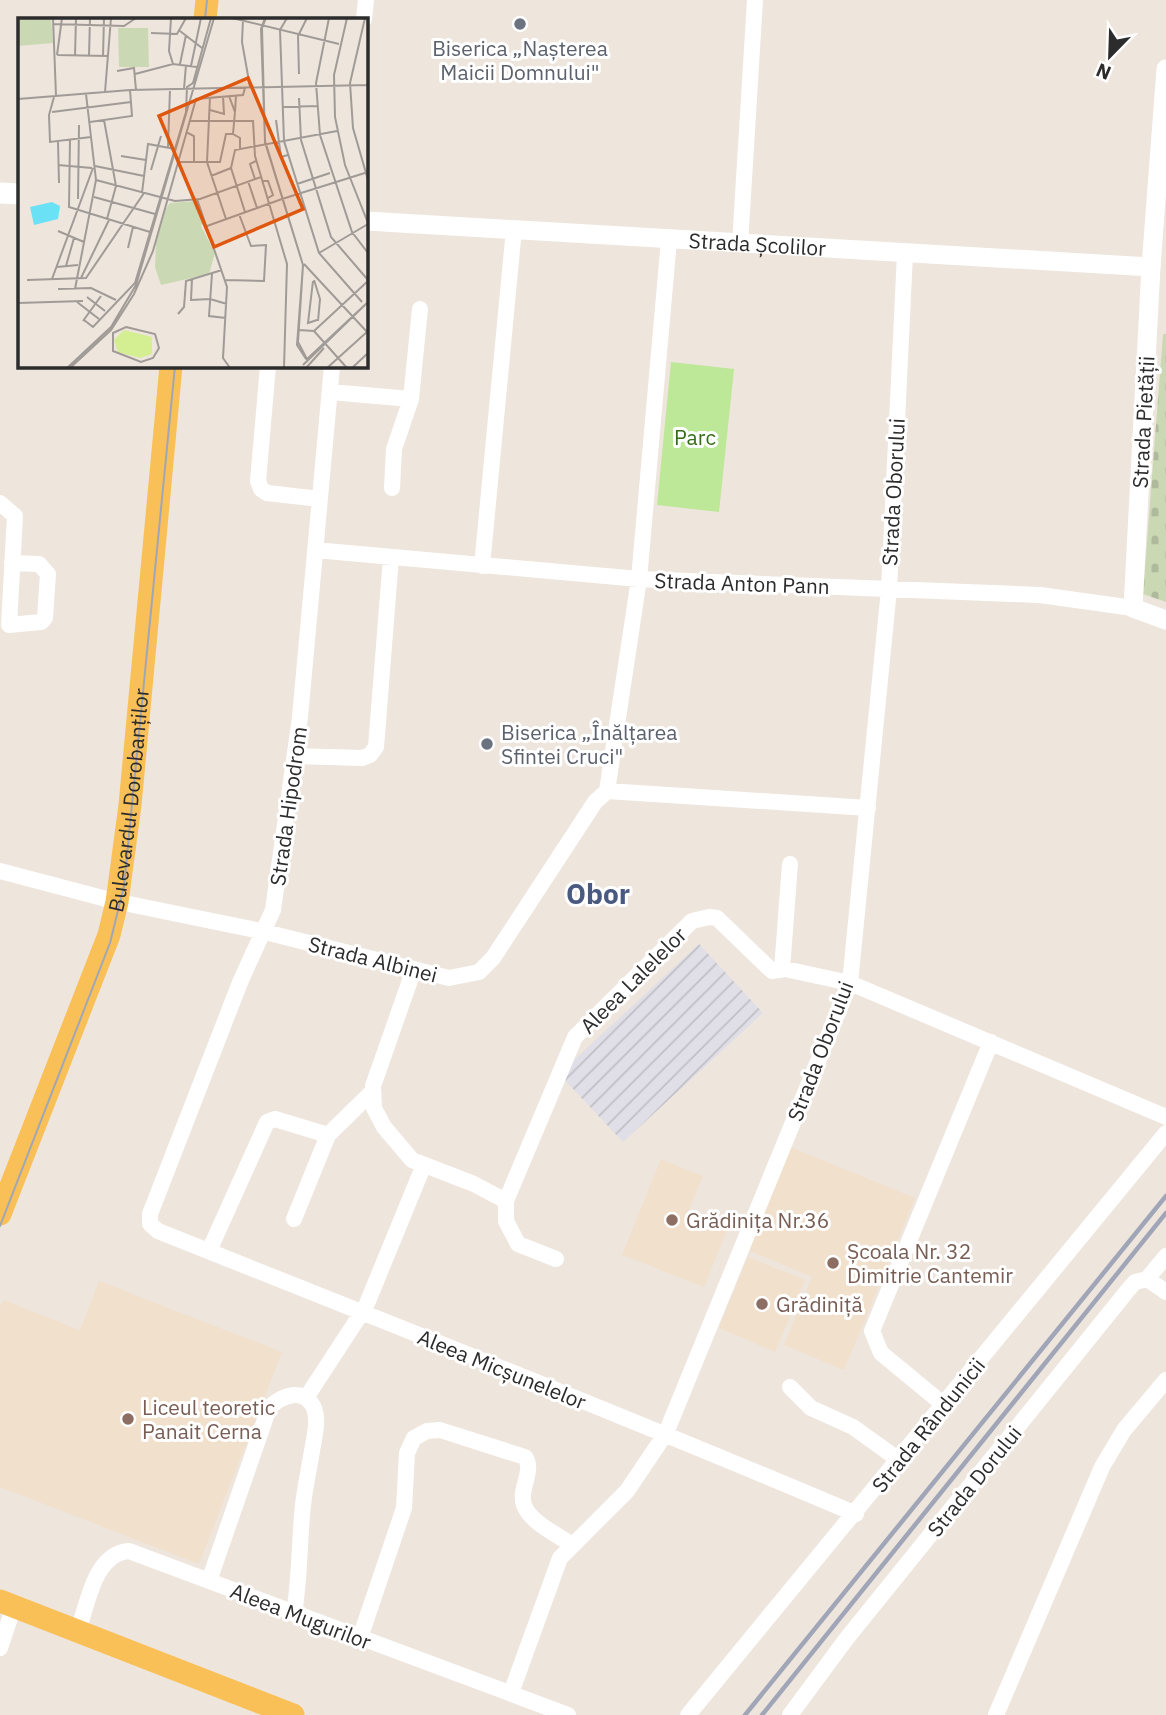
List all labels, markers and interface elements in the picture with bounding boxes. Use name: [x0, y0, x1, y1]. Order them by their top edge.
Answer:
marker: Biserica „Nașterea Maicii Domnului": [512, 16, 528, 32]
inset map: [18, 18, 368, 368]
north arrow: [1075, 21, 1145, 91]
place label: Biserica „Nașterea Maicii Domnului": [432, 34, 608, 86]
text: N: [1092, 58, 1114, 85]
street label: Strada Școlilor: [688, 226, 827, 262]
street label: Strada Pietății: [1126, 355, 1160, 489]
street label: Strada Oborului: [875, 417, 911, 567]
park label: Parc: [674, 423, 716, 451]
street label: Strada Anton Pann: [654, 566, 830, 600]
street label: Bulevardul Dorobanților: [101, 687, 155, 915]
place label: Biserica „Înălțarea Sfintei Cruci": [501, 718, 677, 770]
street label: Strada Hipodrom: [263, 724, 313, 888]
marker: Biserica „Înălțarea Sfintei Cruci": [479, 736, 495, 752]
district label: Obor: [566, 875, 630, 912]
street label: Aleea Lalelelor: [574, 920, 693, 1039]
street label: Strada Albinei: [306, 929, 440, 989]
street label: Strada Oborului: [780, 977, 860, 1125]
place label: Grădinița Nr.36: [686, 1206, 829, 1234]
marker: Grădinița Nr.36: [664, 1212, 680, 1228]
place label: Școala Nr. 32 Dimitrie Cantemir: [847, 1237, 1013, 1289]
marker: Școala Nr. 32 Dimitrie Cantemir: [825, 1255, 841, 1271]
place label: Grădiniță: [776, 1290, 863, 1318]
marker: Grădiniță: [754, 1296, 770, 1312]
street label: Aleea Micșunelelor: [414, 1322, 591, 1416]
street label: Strada Rândunicii: [865, 1352, 991, 1498]
place label: Liceul teoretic Panait Cerna: [142, 1393, 275, 1445]
marker: Liceul teoretic Panait Cerna: [120, 1411, 136, 1427]
street label: Strada Dorului: [921, 1420, 1027, 1542]
street label: Aleea Mugurilor: [227, 1576, 376, 1656]

